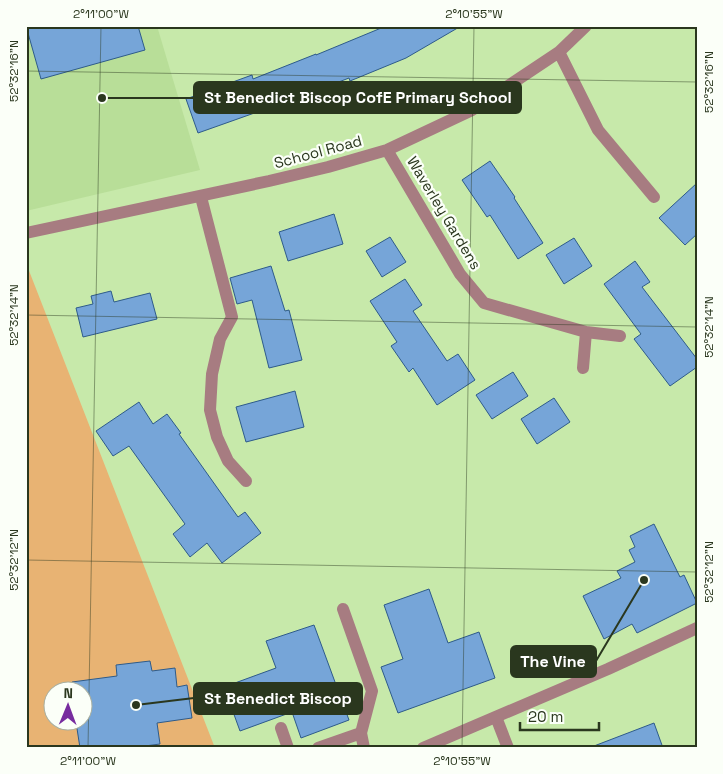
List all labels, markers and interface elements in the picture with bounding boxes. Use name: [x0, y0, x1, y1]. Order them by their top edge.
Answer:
text: 2°11'00"W: [73, 6, 129, 22]
text: 2°10'55"W: [445, 6, 503, 22]
text: 52°32'16"N: [6, 40, 22, 102]
text: 52°32'16"N: [701, 51, 717, 113]
callout: St Benedict Biscop CofE Primary School: [194, 82, 521, 113]
text: St Benedict Biscop CofE Primary School: [204, 87, 512, 108]
street label: School Road: [272, 131, 364, 172]
street label: Waverley Gardens: [403, 153, 486, 273]
text: 52°32'14"N: [6, 284, 22, 346]
text: 52°32'14"N: [701, 296, 717, 358]
text: 52°32'12"N: [6, 529, 22, 591]
text: 52°32'12"N: [701, 541, 717, 603]
callout: The Vine: [511, 646, 596, 677]
text: The Vine: [520, 651, 586, 672]
north arrow: [42, 682, 92, 732]
callout: St Benedict Biscop: [194, 683, 362, 714]
text: N: [63, 684, 73, 702]
text: St Benedict Biscop: [204, 688, 352, 709]
scale bar: [520, 699, 599, 731]
text: 20 m: [528, 707, 563, 726]
text: 2°11'00"W: [60, 753, 116, 769]
text: 2°10'55"W: [433, 753, 491, 769]

